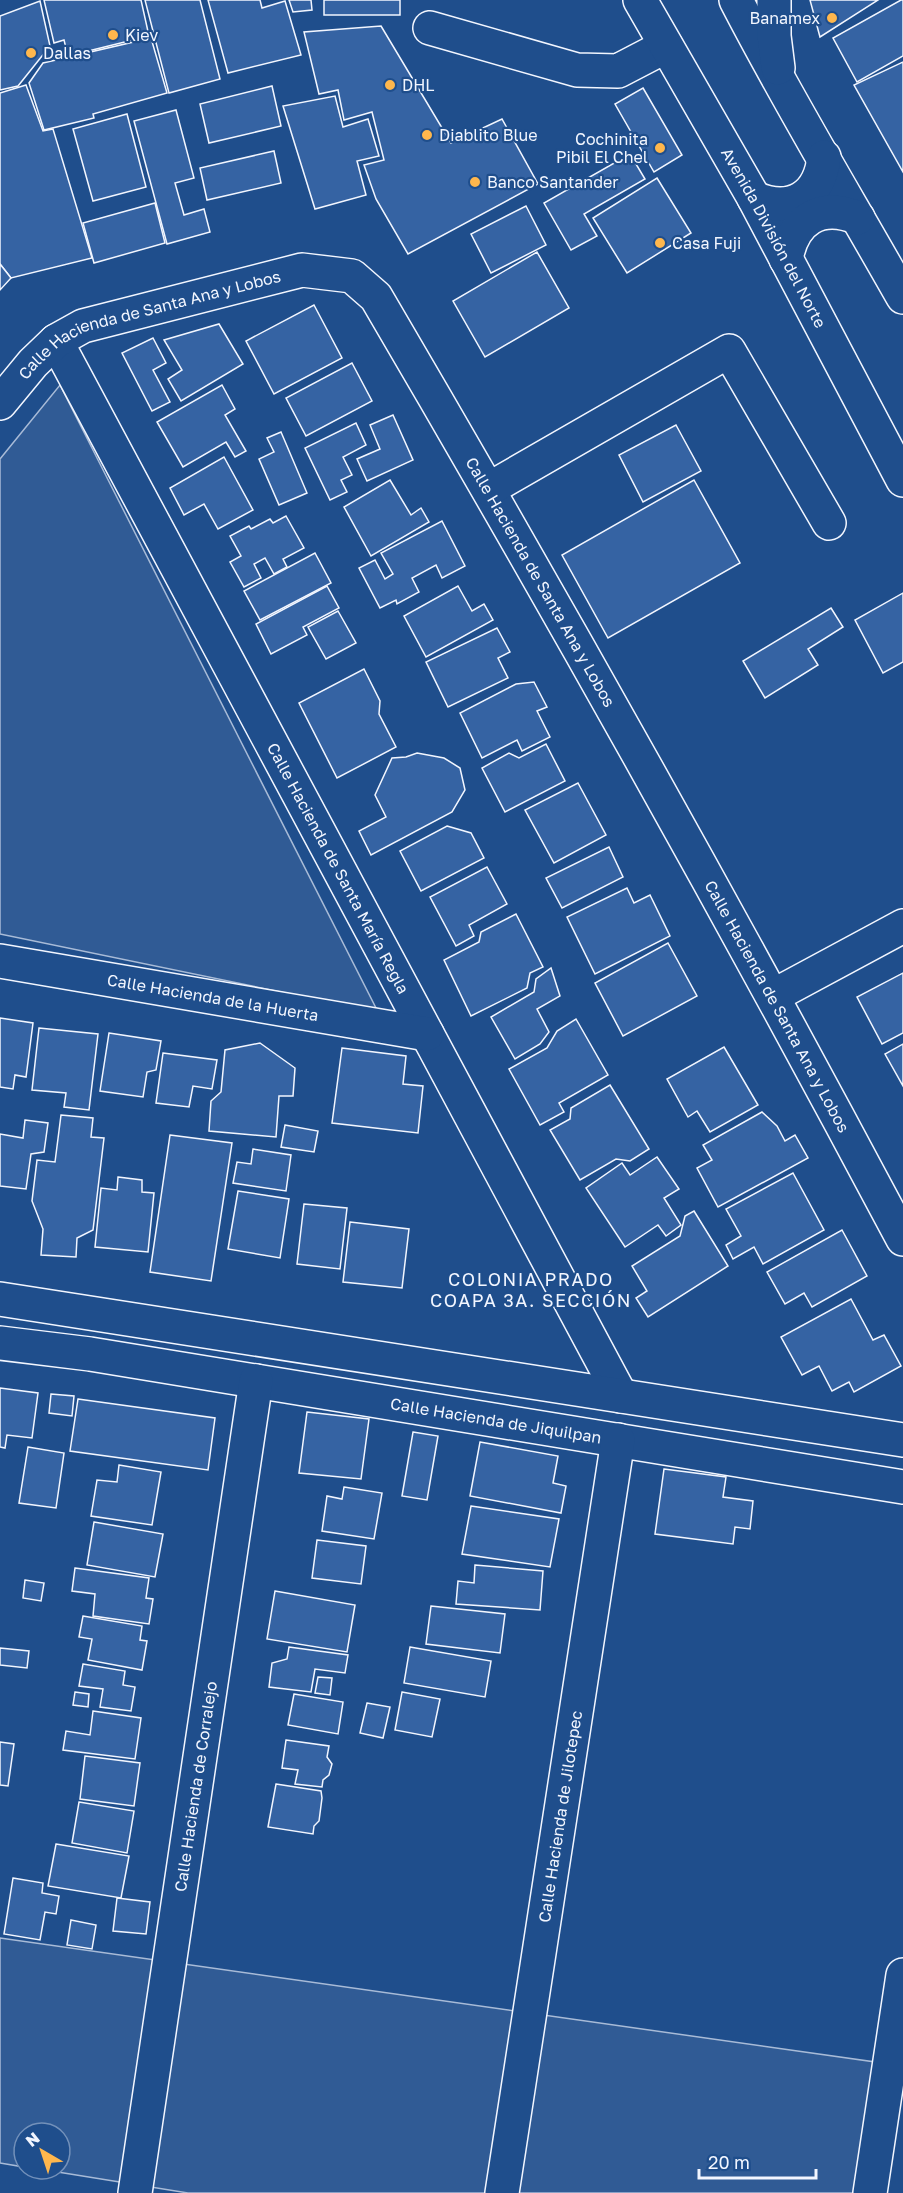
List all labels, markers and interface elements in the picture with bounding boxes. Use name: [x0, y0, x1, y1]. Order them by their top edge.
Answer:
place label: Banamex: [749, 8, 820, 28]
marker: Banamex: [825, 11, 839, 25]
place label: Kiev: [125, 25, 158, 45]
marker: Kiev: [106, 28, 120, 42]
place label: Dallas: [43, 43, 91, 63]
marker: Dallas: [24, 46, 38, 60]
place label: DHL: [402, 75, 434, 95]
marker: DHL: [383, 78, 397, 92]
place label: Diablito Blue: [439, 125, 538, 145]
marker: Diablito Blue: [420, 128, 434, 142]
place label: Cochinita Pibil El Chel: [556, 129, 648, 167]
marker: Cochinita Pibil El Chel: [653, 141, 667, 155]
street label: Avenida División del Norte: [717, 144, 831, 331]
place label: Banco Santander: [487, 172, 619, 192]
marker: Banco Santander: [468, 175, 482, 189]
place label: Casa Fuji: [672, 233, 741, 253]
marker: Casa Fuji: [653, 236, 667, 250]
street label: Calle Hacienda de Santa Ana y Lobos: [14, 266, 283, 383]
street label: Calle Hacienda de Santa Ana y Lobos: [461, 454, 620, 710]
street label: Calle Hacienda de Santa María Regla: [263, 739, 414, 997]
street label: Calle Hacienda de Santa Ana y Lobos: [700, 877, 854, 1136]
street label: Calle Hacienda de la Huerta: [106, 970, 320, 1025]
district label: COLONIA PRADO COAPA 3A. SECCIÓN: [430, 1268, 632, 1311]
street label: Calle Hacienda de Jiquilpan: [389, 1393, 603, 1448]
street label: Calle Hacienda de Corralejo: [170, 1680, 221, 1893]
street label: Calle Hacienda de Jilotepec: [534, 1709, 586, 1924]
north arrow: [12, 2121, 72, 2181]
text: N: [22, 2128, 44, 2151]
scale bar: [699, 2142, 816, 2180]
text: 20 m: [708, 2151, 750, 2173]

